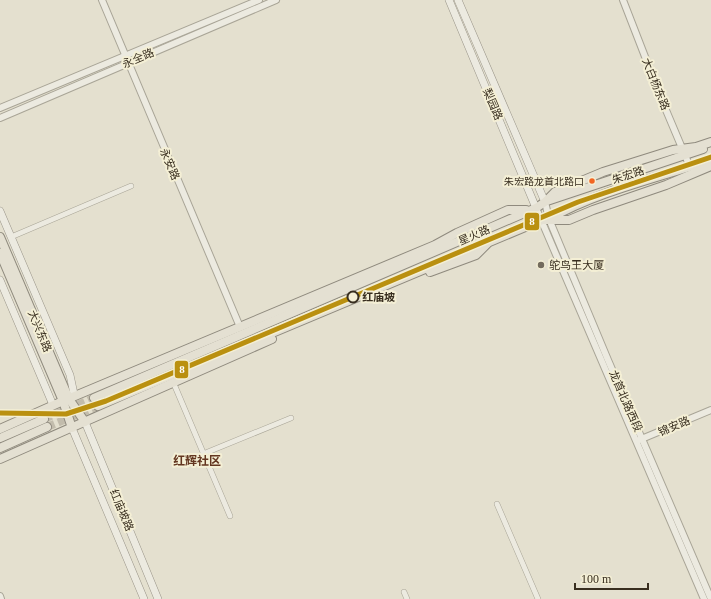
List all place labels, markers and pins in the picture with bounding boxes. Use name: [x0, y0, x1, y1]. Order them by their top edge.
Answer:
place label: 朱宏路龙首北路口: [504, 176, 584, 187]
marker: 朱宏路龙首北路口: [587, 176, 597, 186]
place label: 鸵鸟王大厦: [549, 259, 604, 271]
marker: 鸵鸟王大厦: [536, 260, 546, 270]
marker: 红庙坡: [346, 290, 360, 304]
place label: 红庙坡: [362, 291, 395, 303]

